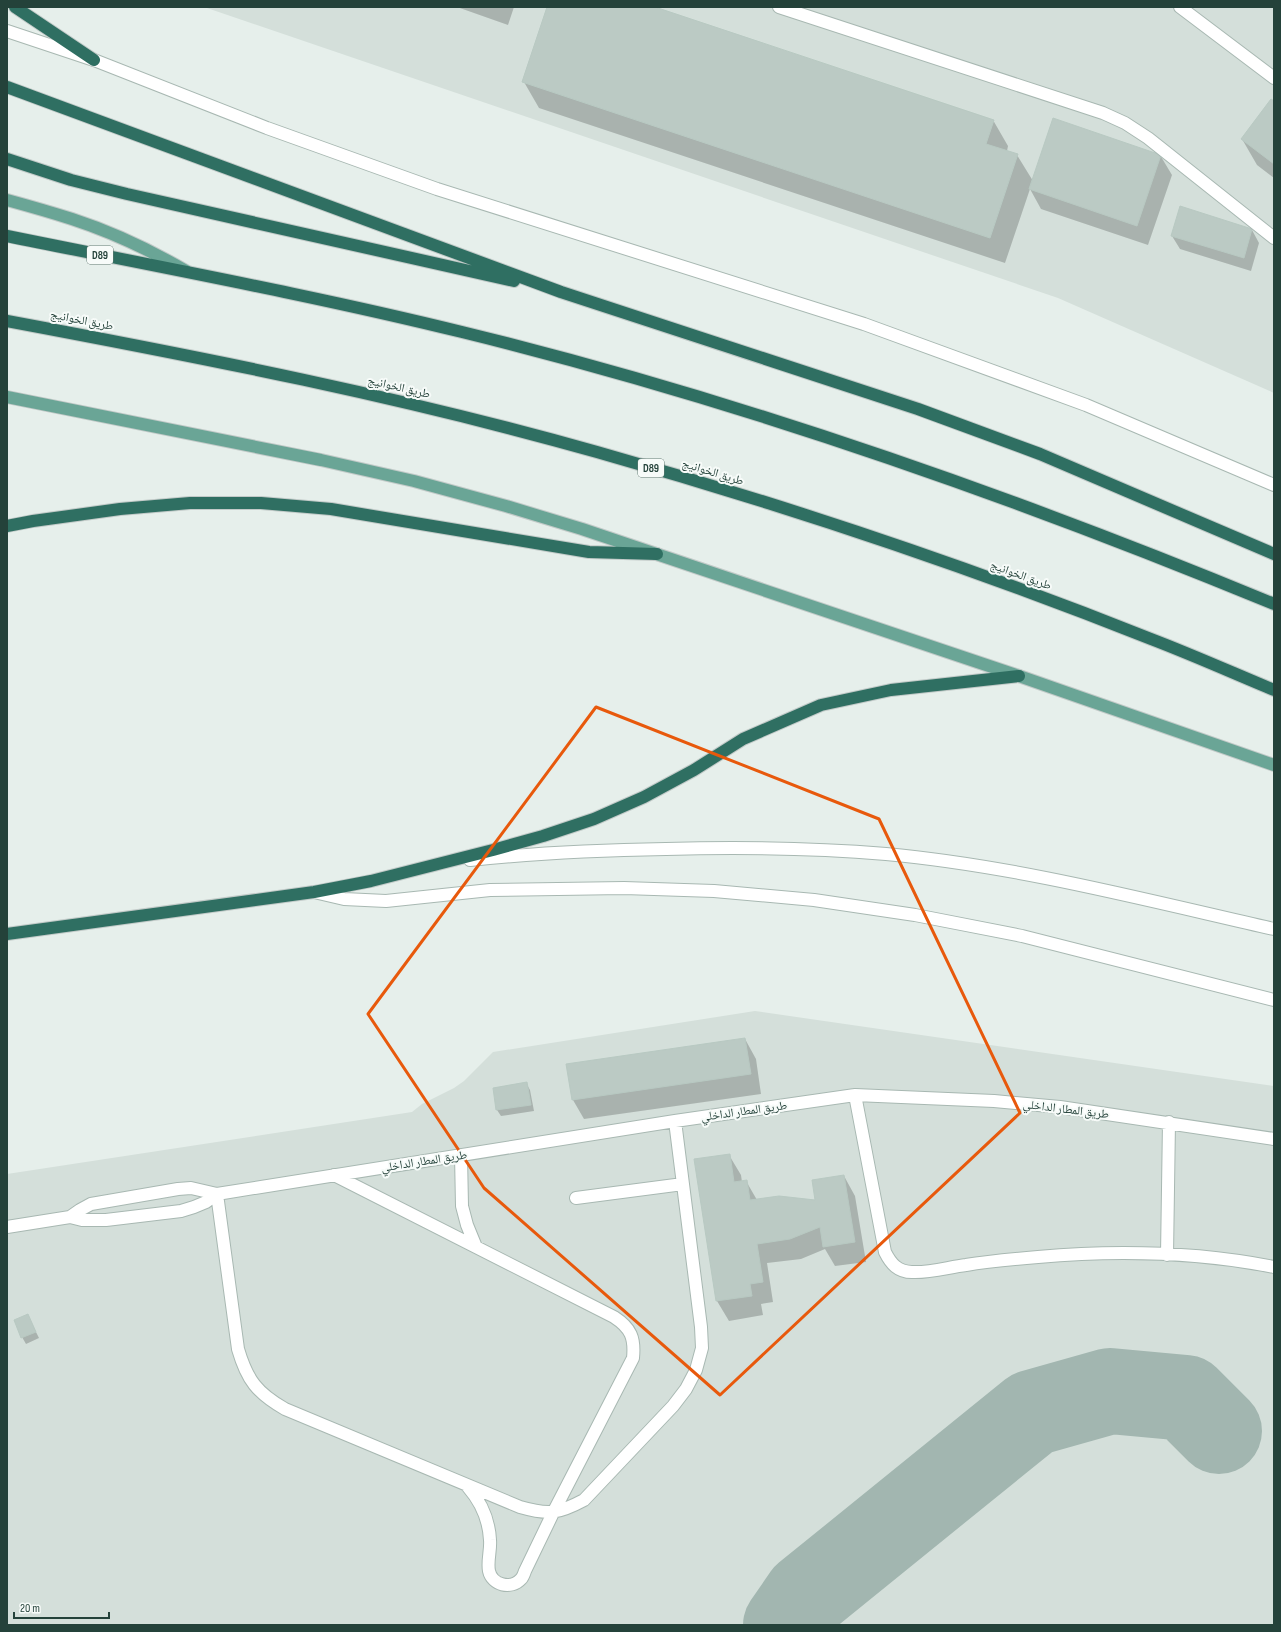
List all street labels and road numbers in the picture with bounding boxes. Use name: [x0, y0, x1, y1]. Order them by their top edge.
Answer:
road number: D89: [87, 246, 113, 264]
street label: طريق الخوانيج: [49, 307, 115, 334]
street label: طريق الخوانيج: [366, 373, 432, 402]
street label: طريق الخوانيج: [680, 456, 746, 489]
road number: D89: [638, 459, 664, 477]
street label: طريق الخوانيج: [988, 557, 1054, 593]
street label: طريق المطار الداخلي: [1022, 1097, 1110, 1124]
street label: طريق المطار الداخلي: [700, 1098, 788, 1127]
street label: طريق المطار الداخلي: [380, 1147, 468, 1178]

